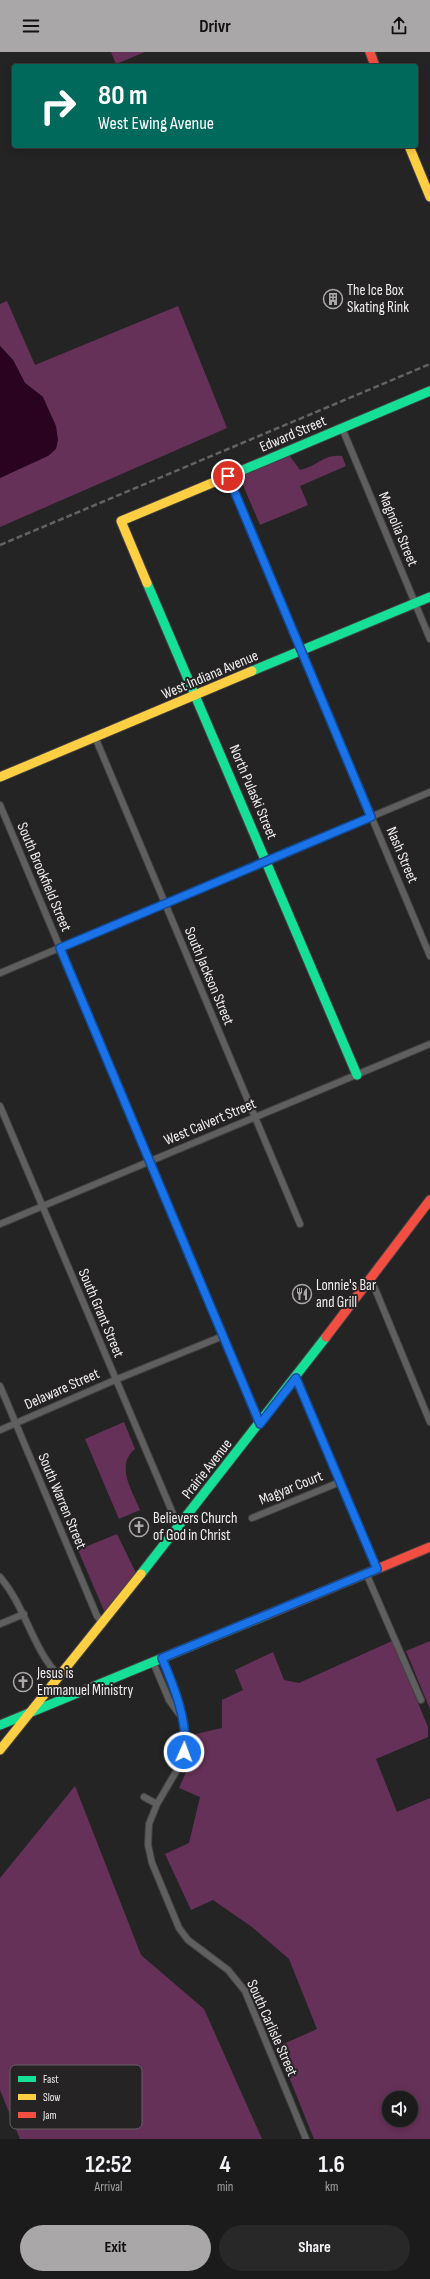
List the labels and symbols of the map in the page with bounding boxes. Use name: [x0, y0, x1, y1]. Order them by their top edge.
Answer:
place label: The Ice Box Skating Rink: [347, 281, 409, 317]
building icon: The Ice Box Skating Rink: [322, 288, 344, 310]
street label: Edward Street: [257, 411, 330, 457]
pin: [211, 459, 245, 493]
street label: Magnolia Street: [374, 489, 422, 569]
street label: West Indiana Avenue: [159, 646, 261, 704]
street label: North Pulaski Street: [225, 742, 282, 843]
street label: South Brookfield Street: [12, 819, 76, 935]
street label: Nash Street: [382, 824, 422, 886]
street label: South Jackson Street: [180, 924, 238, 1028]
street label: West Calvert Street: [161, 1094, 259, 1150]
street label: South Grant Street: [74, 1266, 128, 1361]
place label: Lonnie's Bar and Grill: [316, 1276, 377, 1312]
restaurant icon: Lonnie's Bar and Grill: [291, 1283, 313, 1305]
street label: Delaware Street: [22, 1364, 103, 1414]
street label: Prairie Avenue: [178, 1435, 236, 1503]
street label: South Warren Street: [33, 1450, 91, 1552]
street label: Magyar Court: [256, 1466, 326, 1509]
place label: Believers Church of God in Christ: [153, 1509, 238, 1545]
church icon: Believers Church of God in Christ: [128, 1516, 150, 1538]
place label: Jesus is Emmanuel Ministry: [36, 1664, 133, 1700]
church icon: Jesus is Emmanuel Ministry: [12, 1671, 34, 1693]
position arrow: [163, 1731, 205, 1773]
street label: South Carlisle Street: [242, 1977, 302, 2080]
legend: [10, 2065, 142, 2129]
text: Fast: [43, 2073, 59, 2086]
text: Slow: [43, 2091, 60, 2104]
text: Jam: [42, 2109, 57, 2122]

